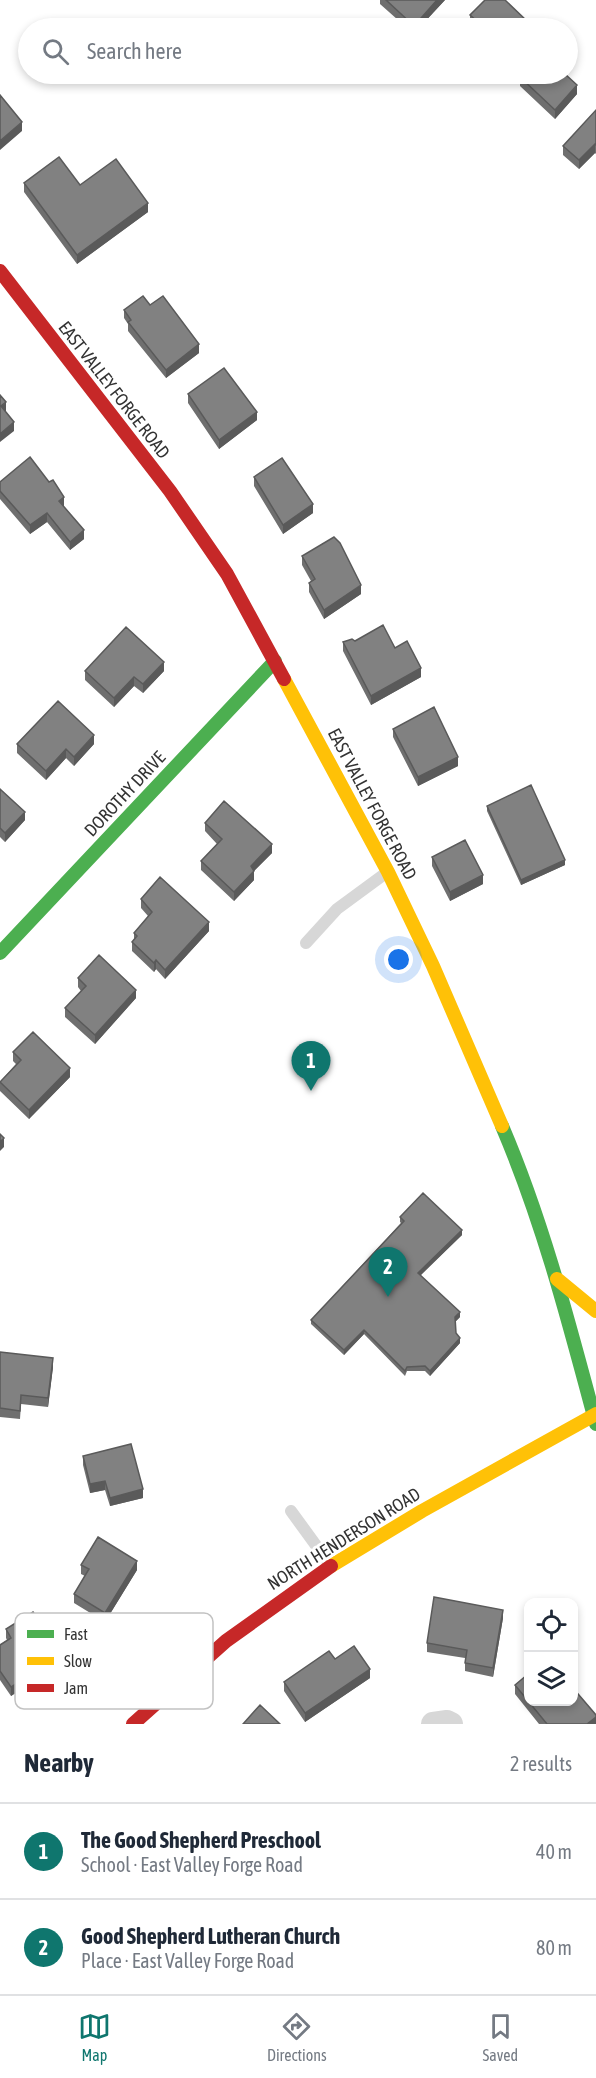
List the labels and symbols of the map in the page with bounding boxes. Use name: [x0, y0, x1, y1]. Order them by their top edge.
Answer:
street label: EAST VALLEY FORGE ROAD: [54, 317, 174, 462]
street label: EAST VALLEY FORGE ROAD: [324, 725, 421, 883]
street label: DOROTHY DRIVE: [80, 747, 170, 841]
your location: [384, 945, 413, 974]
pin: 1: [292, 1042, 330, 1091]
pin: 2: [368, 1248, 408, 1297]
street label: NORTH HENDERSON ROAD: [264, 1483, 424, 1594]
legend: [15, 1613, 213, 1709]
text: Fast: [64, 1625, 88, 1643]
text: Slow: [64, 1652, 92, 1670]
text: Jam: [64, 1679, 88, 1697]

